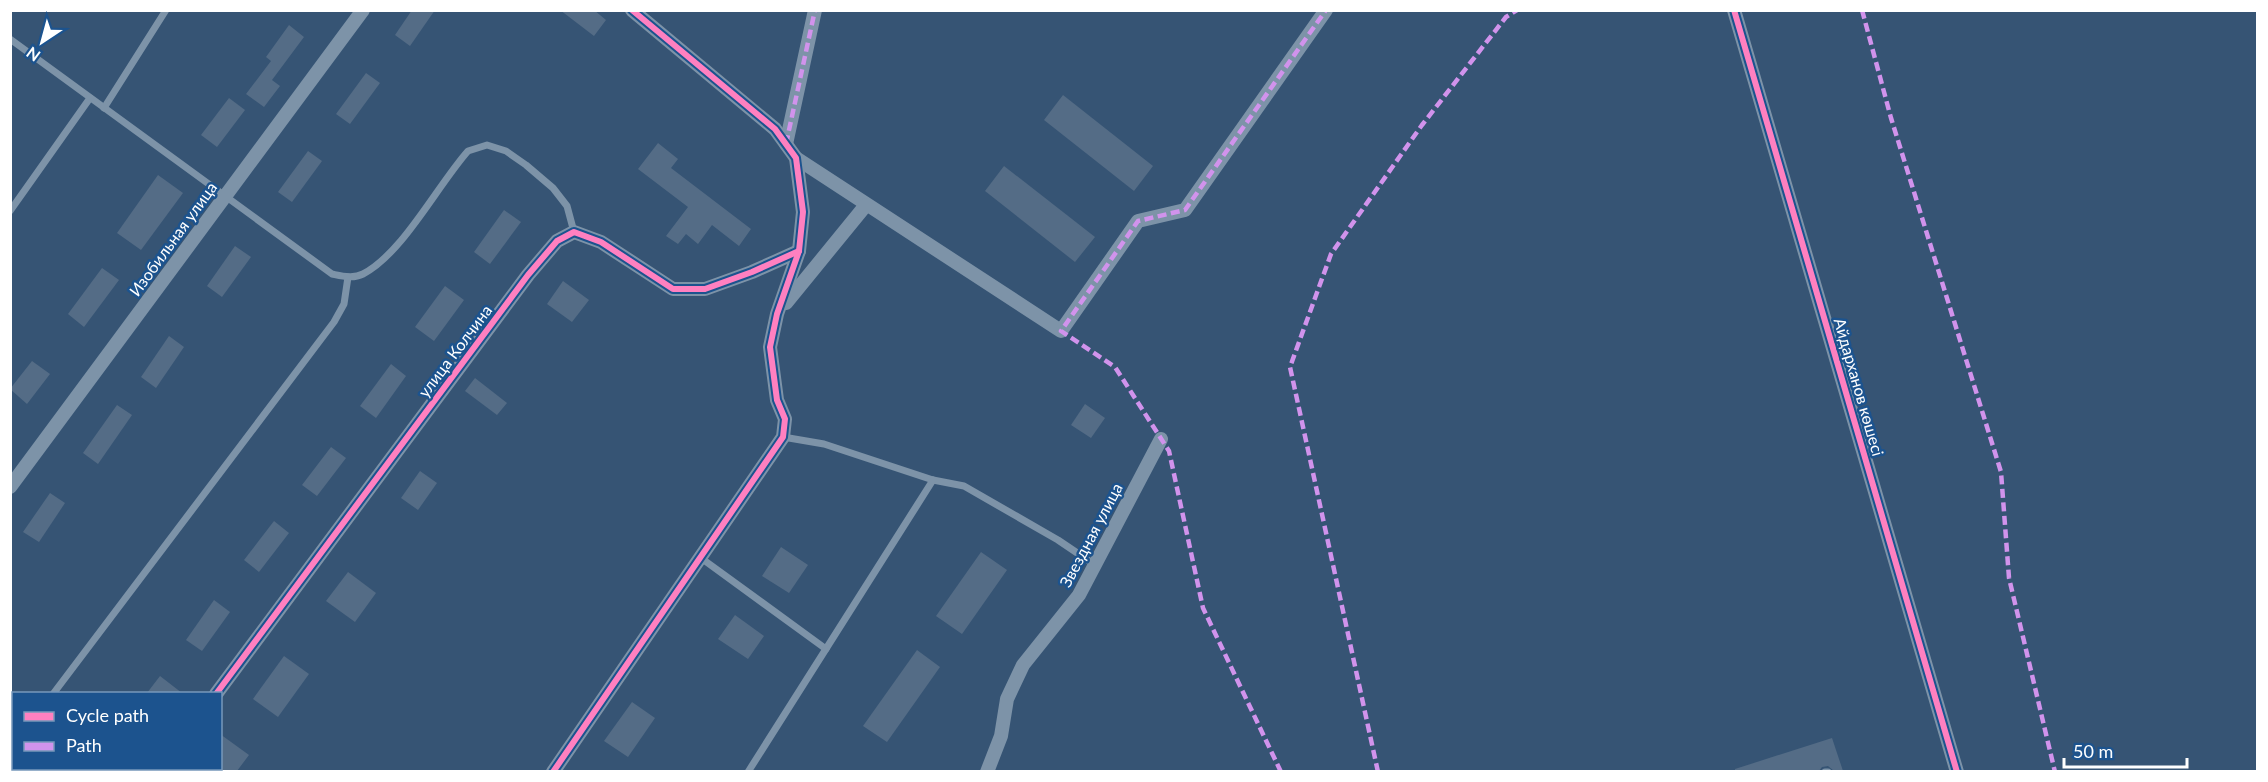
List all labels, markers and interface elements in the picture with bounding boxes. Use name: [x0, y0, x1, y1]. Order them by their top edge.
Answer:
north arrow: [12, 12, 72, 72]
text: N: [22, 43, 43, 66]
street label: Изобильная улица: [125, 178, 220, 300]
street label: улица Колчина: [414, 301, 495, 401]
street label: Айдарханов көшесі: [1831, 316, 1888, 458]
street label: Звездная улица: [1055, 479, 1126, 590]
legend: [12, 692, 222, 770]
text: Cycle path: [66, 704, 149, 726]
scale bar: [2064, 731, 2187, 769]
text: Path: [66, 734, 102, 756]
text: 50 m: [2073, 740, 2113, 762]

